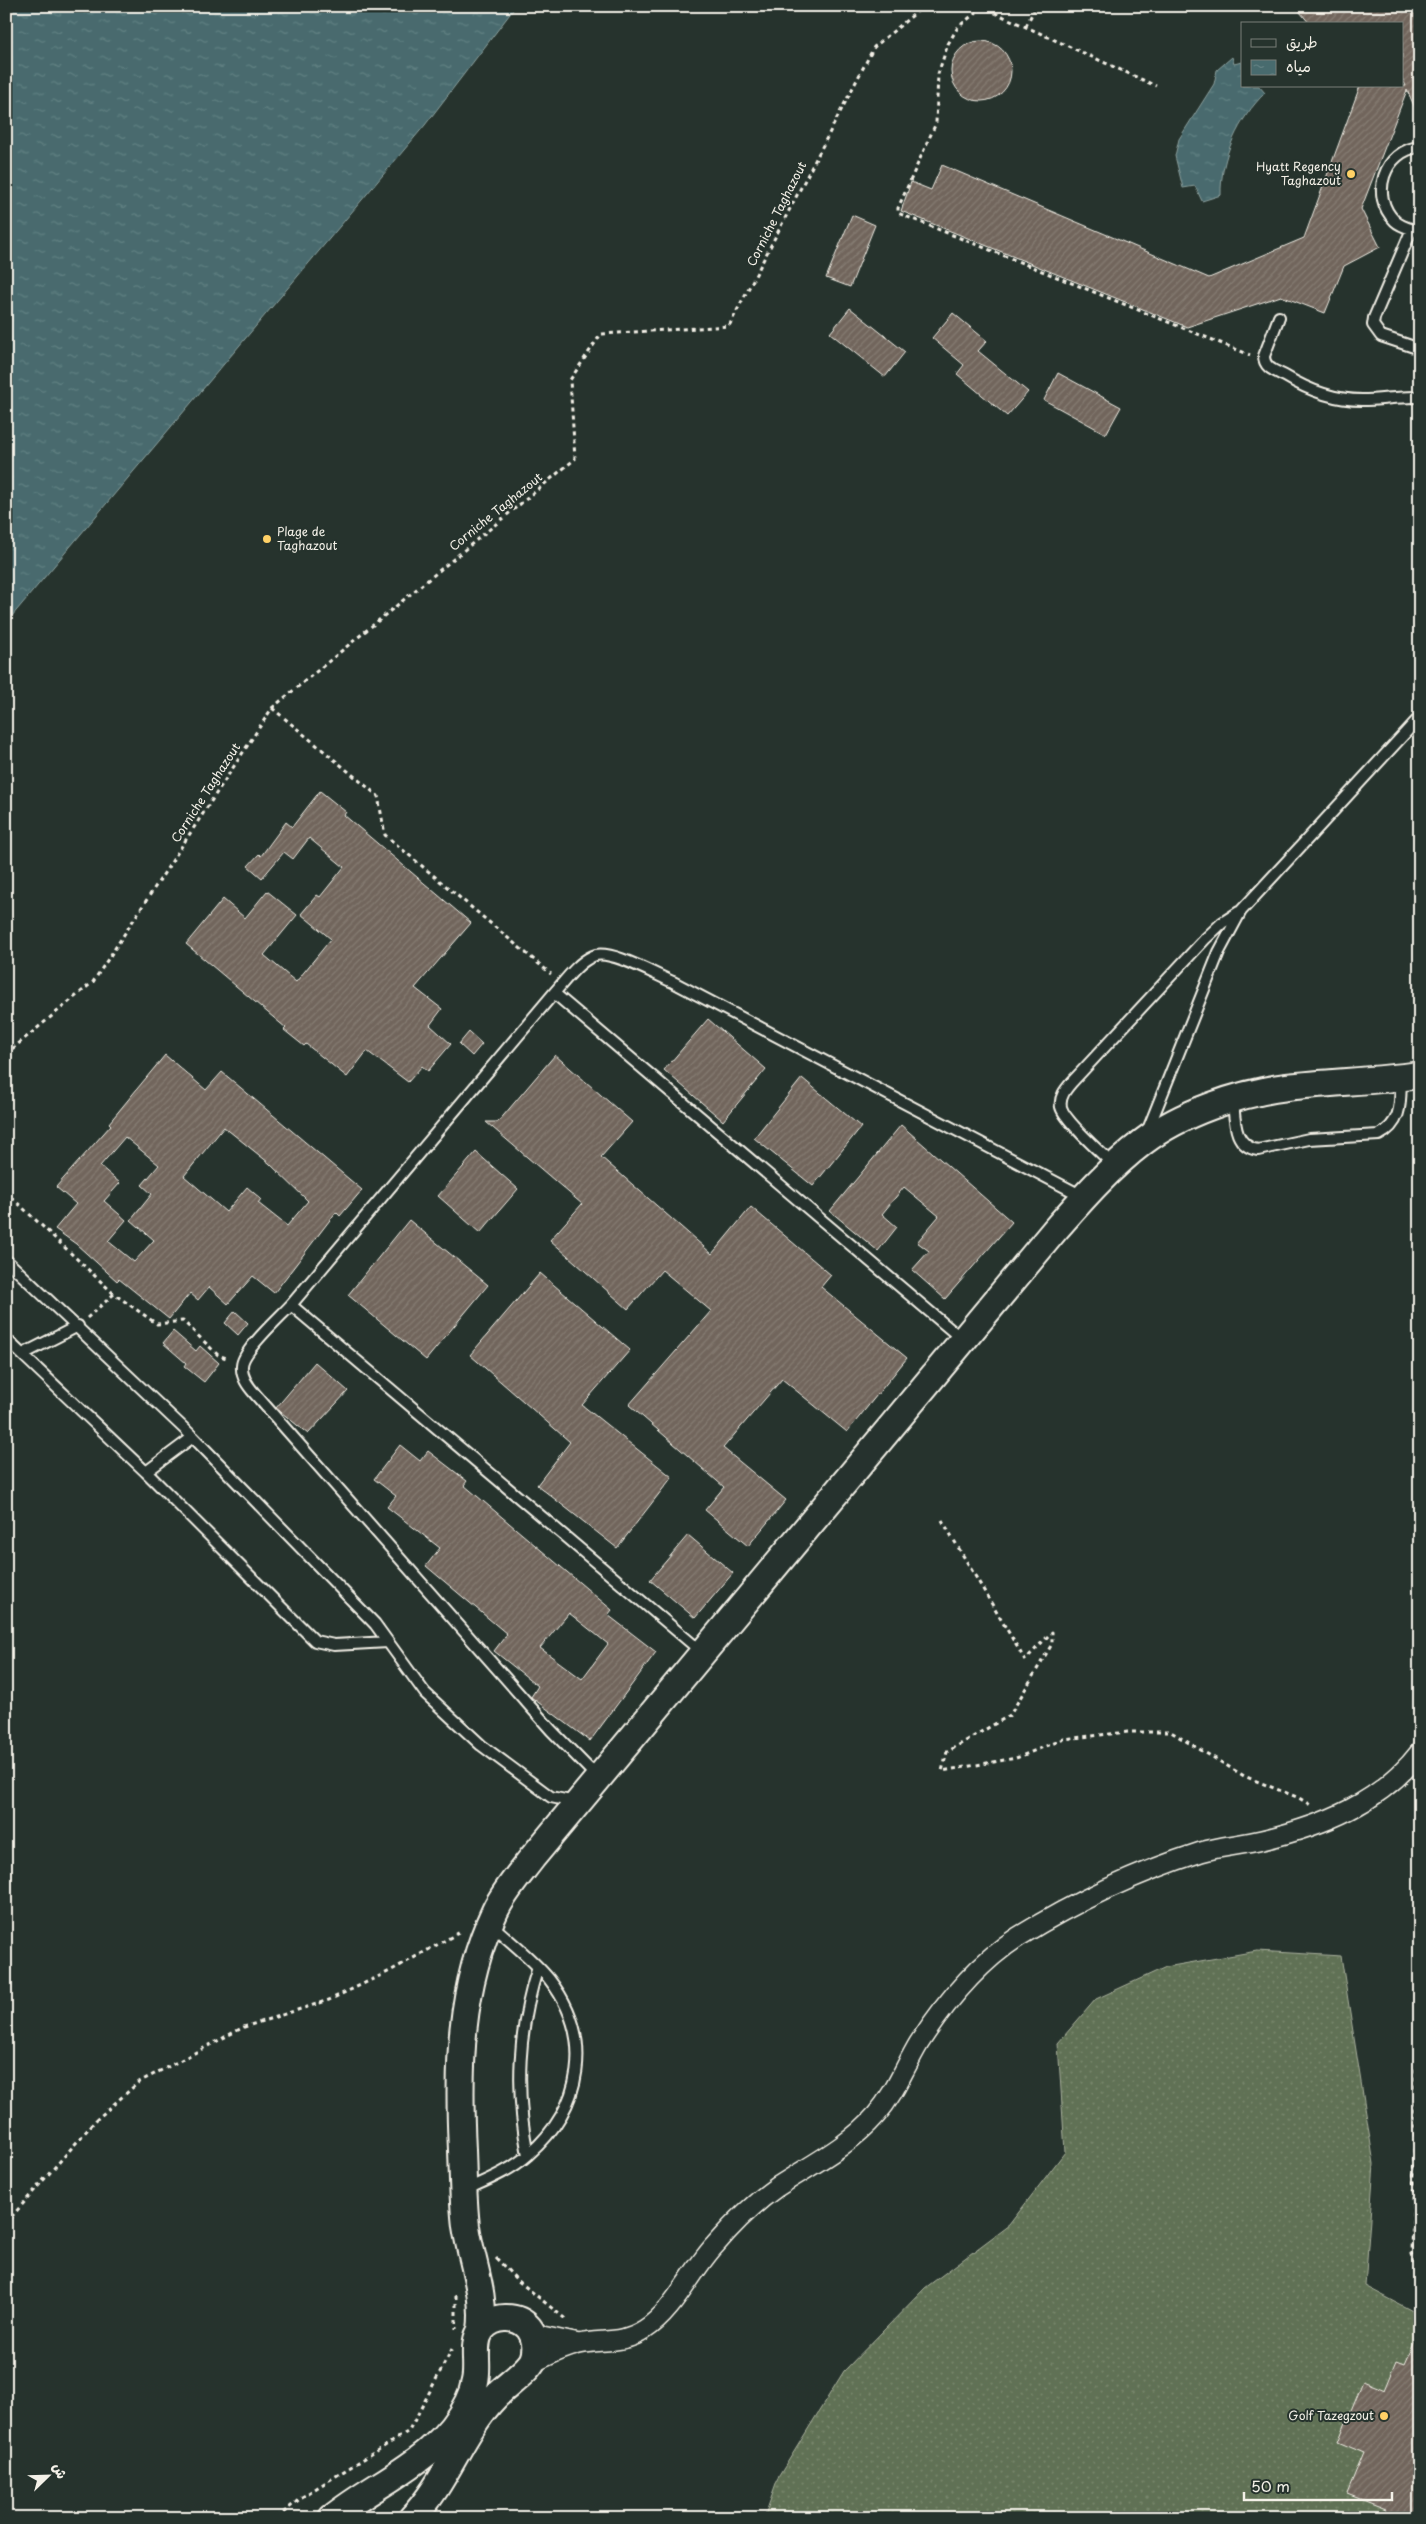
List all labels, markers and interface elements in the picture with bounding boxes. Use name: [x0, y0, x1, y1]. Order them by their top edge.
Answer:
legend: [1241, 22, 1404, 88]
text: طريق: [1286, 30, 1318, 53]
text: مياه: [1286, 54, 1311, 77]
place label: Hyatt Regency Taghazout: [1256, 157, 1341, 189]
street label: Corniche Taghazout: [742, 158, 810, 269]
marker: Hyatt Regency Taghazout: [1345, 168, 1357, 180]
street label: Corniche Taghazout: [445, 468, 546, 555]
place label: Plage de Taghazout: [277, 522, 337, 554]
marker: Plage de Taghazout: [261, 533, 273, 545]
street label: Corniche Taghazout: [166, 739, 244, 846]
place label: Golf Tazegzout: [1288, 2406, 1374, 2424]
marker: Golf Tazegzout: [1378, 2410, 1390, 2422]
north arrow: [22, 2452, 72, 2502]
text: ش: [48, 2460, 73, 2482]
scale bar: [1244, 2469, 1391, 2501]
text: 50 m: [1251, 2474, 1290, 2497]

